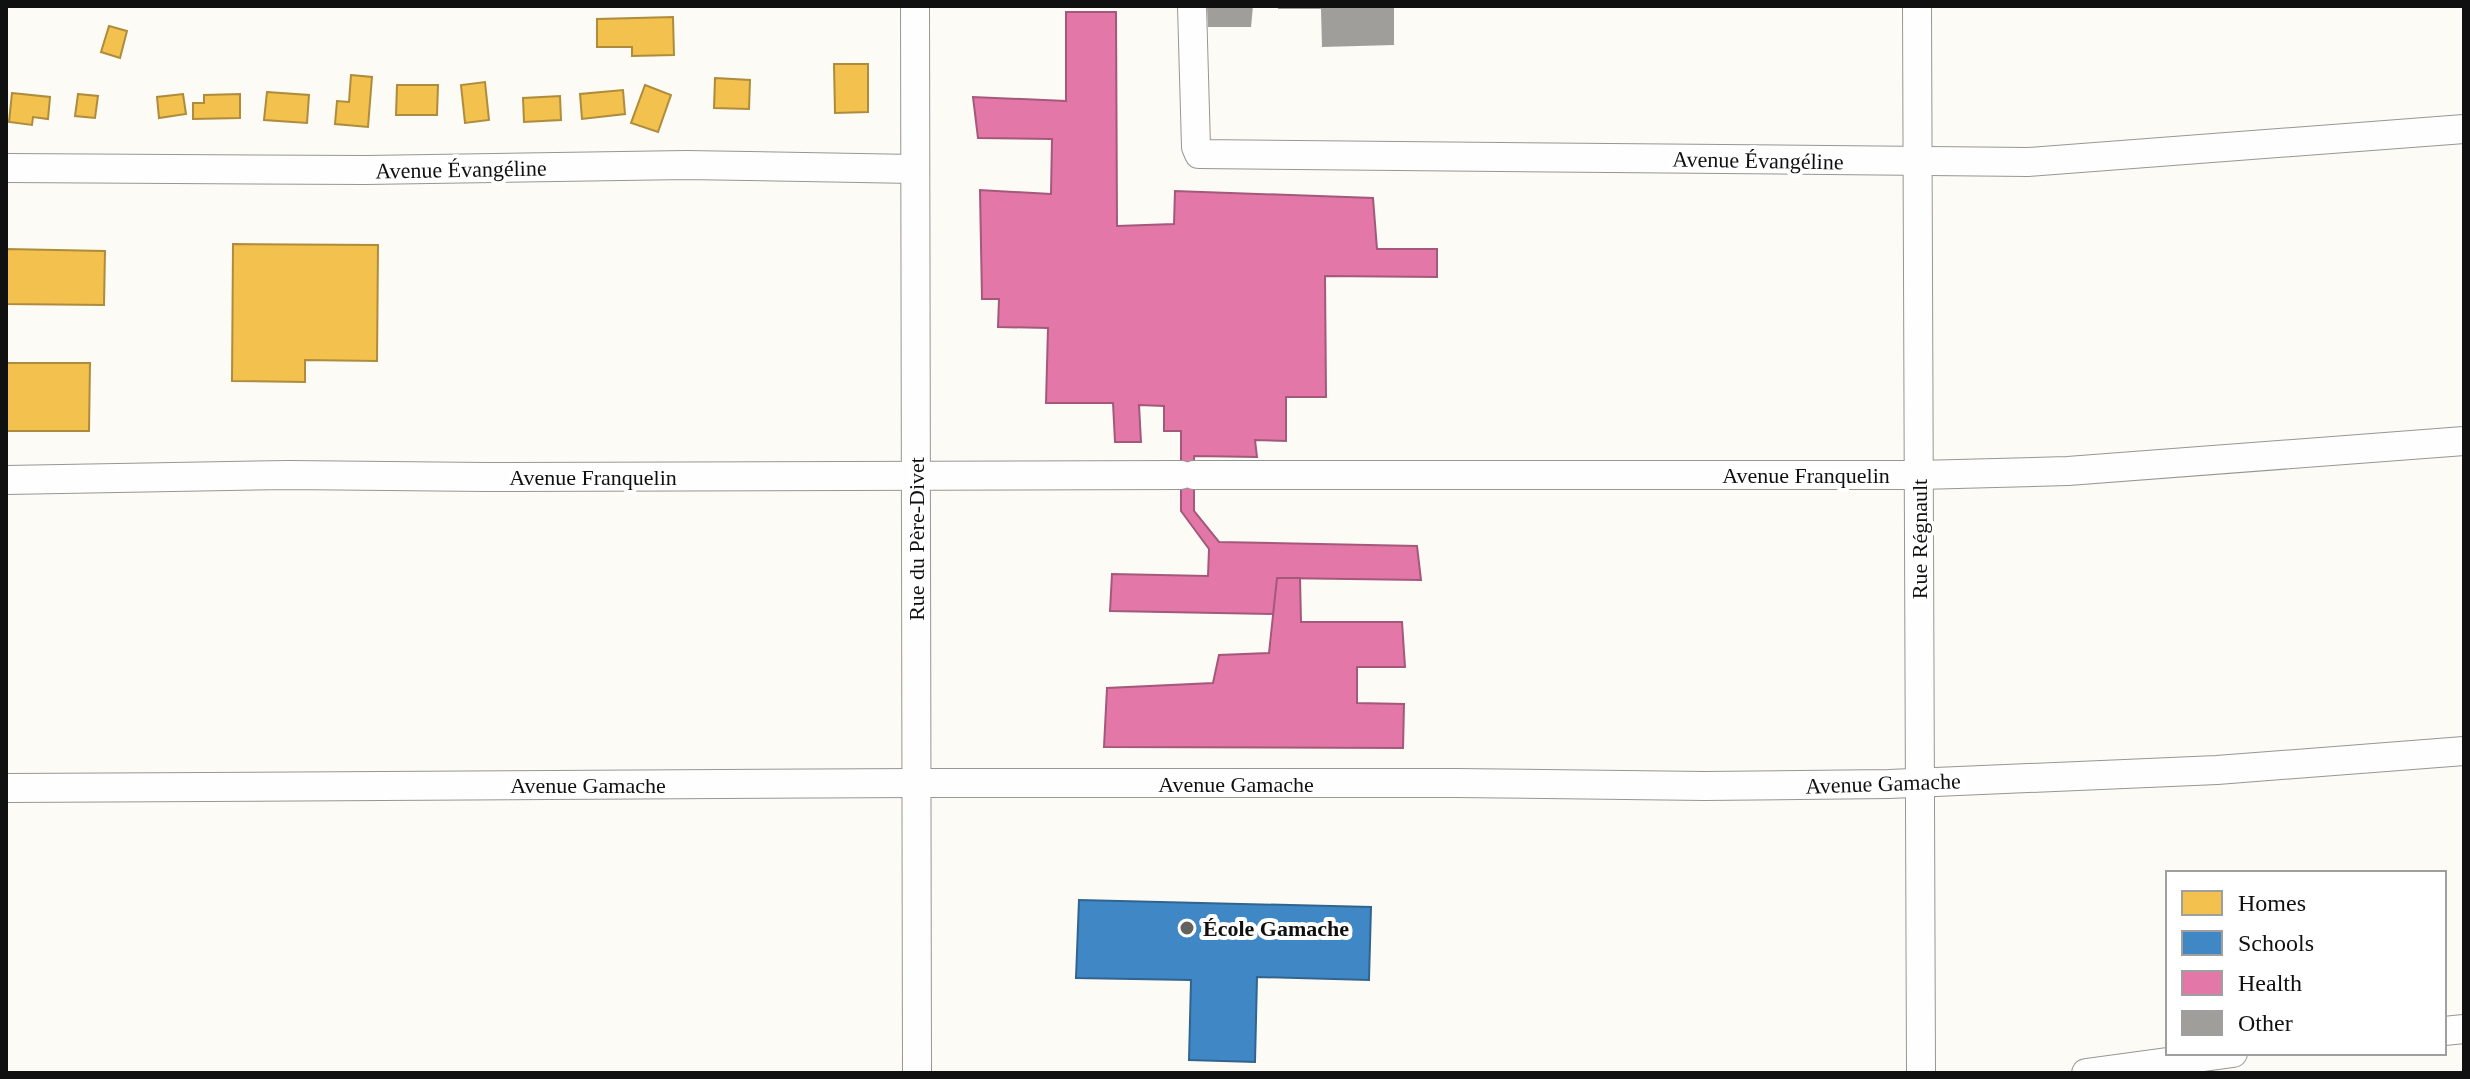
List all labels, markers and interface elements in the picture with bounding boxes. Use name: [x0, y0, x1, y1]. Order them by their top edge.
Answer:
street label: Avenue Évangéline: [1672, 147, 1844, 174]
street label: Avenue Évangéline: [375, 156, 547, 183]
street label: Rue du Père-Divet: [904, 457, 929, 621]
street label: Avenue Franquelin: [1722, 463, 1890, 488]
street label: Avenue Franquelin: [509, 465, 677, 490]
street label: Rue Régnault: [1907, 479, 1932, 599]
street label: Avenue Gamache: [1805, 768, 1961, 799]
street label: Avenue Gamache: [1158, 772, 1314, 797]
street label: Avenue Gamache: [510, 773, 666, 798]
legend: [2166, 871, 2446, 1055]
text: Homes: [2238, 890, 2306, 916]
place label: École Gamache: [1203, 916, 1349, 941]
marker: École Gamache: [1178, 919, 1196, 937]
text: Schools: [2238, 930, 2314, 956]
text: Health: [2238, 970, 2302, 996]
text: Other: [2238, 1010, 2293, 1036]

